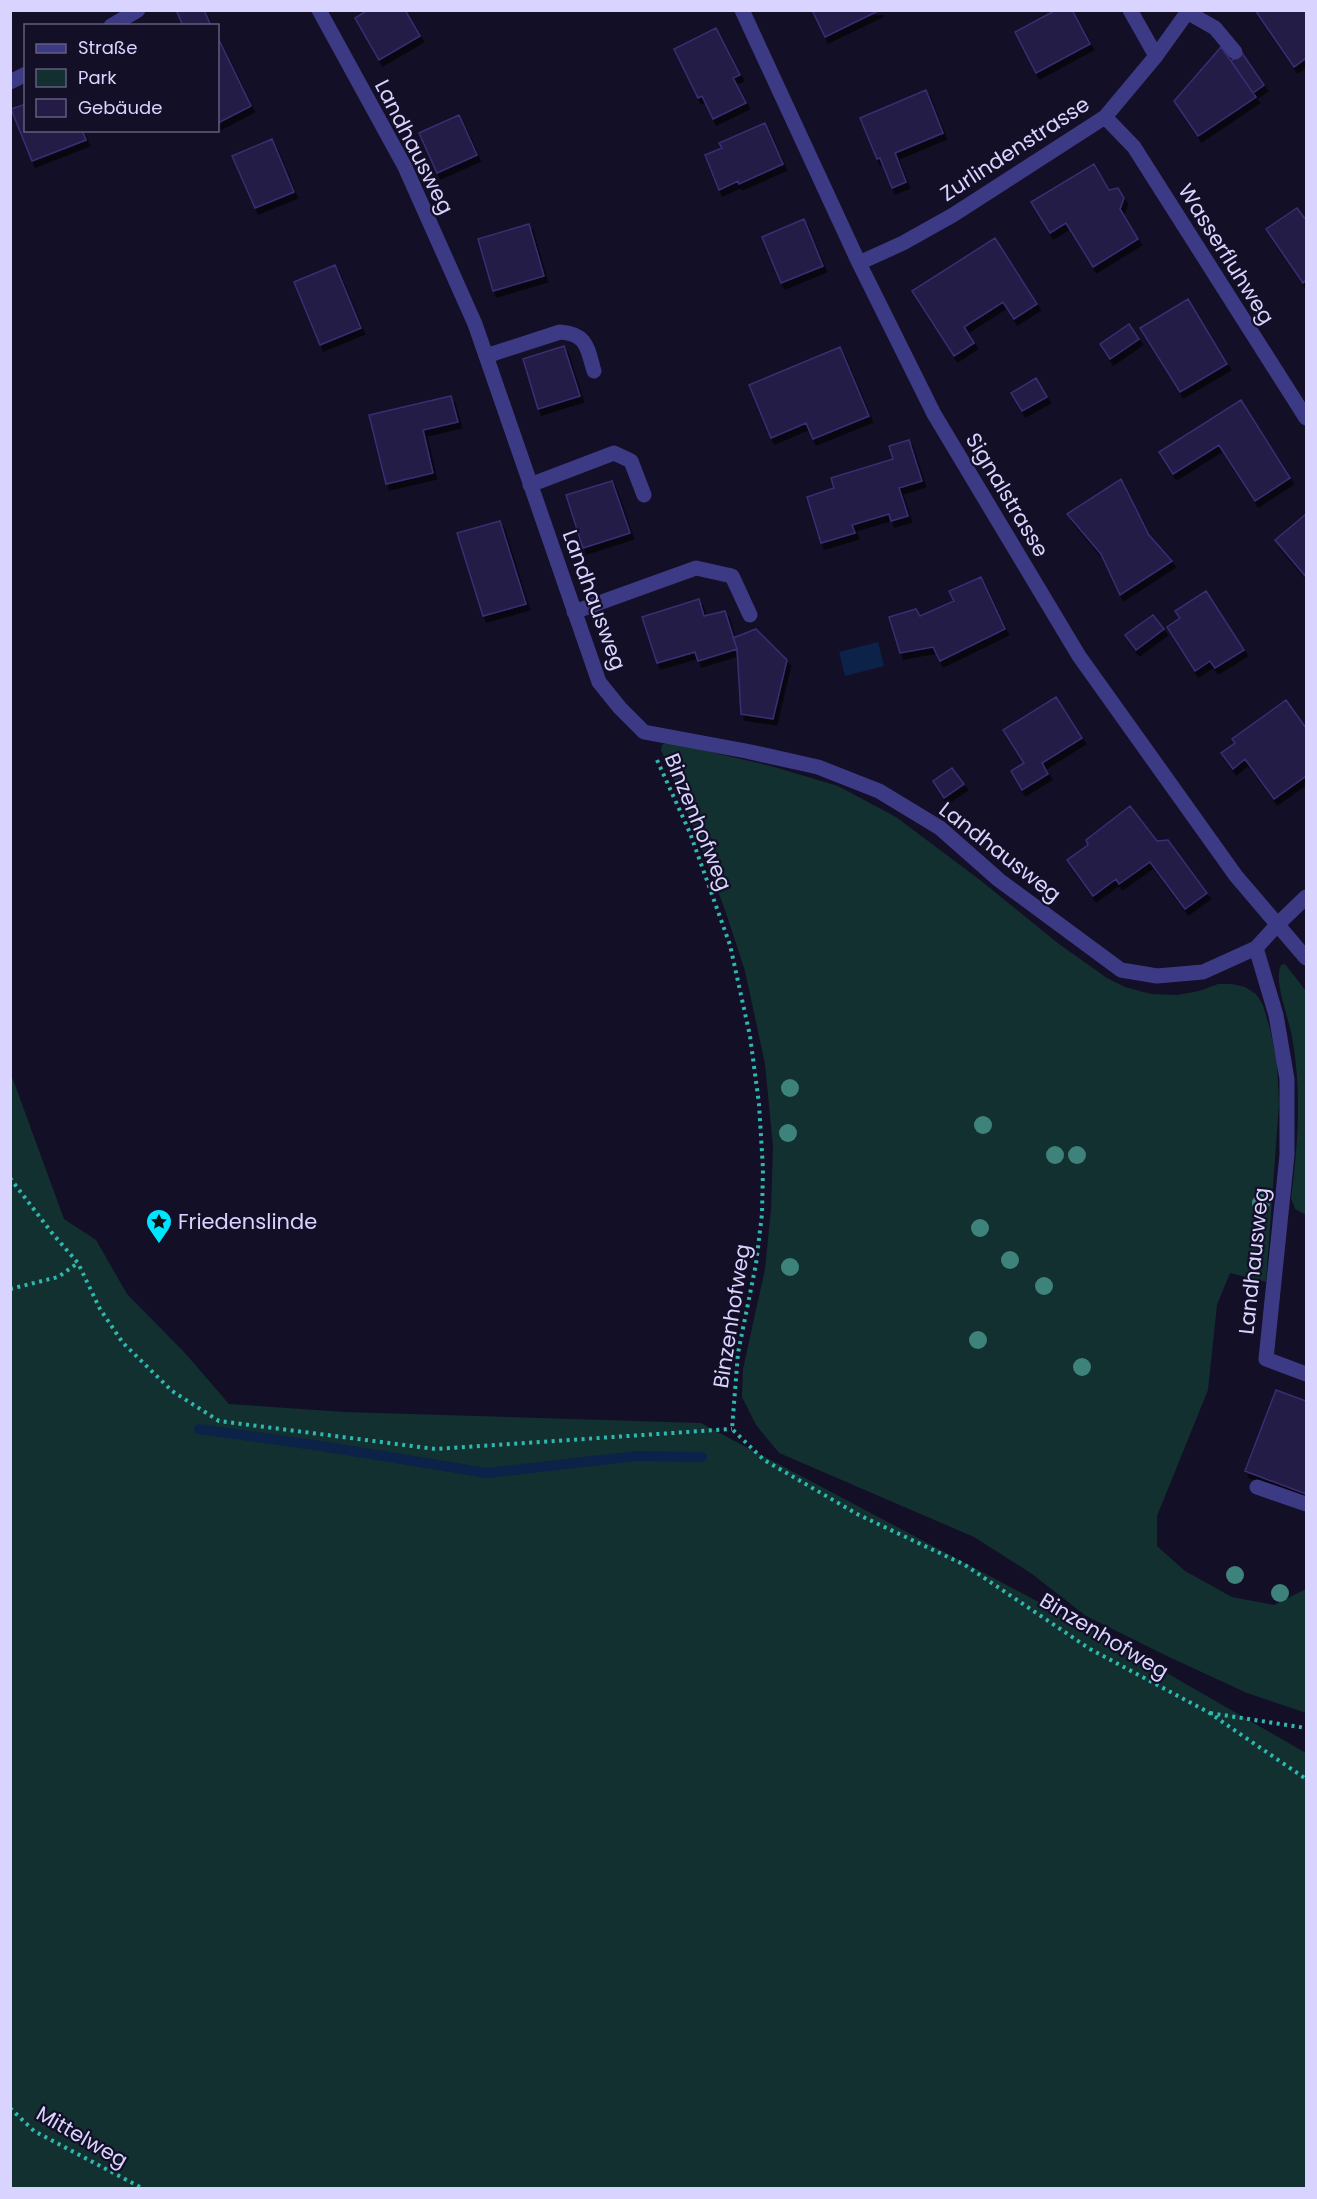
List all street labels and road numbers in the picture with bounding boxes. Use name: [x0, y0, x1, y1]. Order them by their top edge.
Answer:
street label: Landhausweg: [368, 75, 461, 219]
street label: Zurlindenstrasse: [934, 89, 1095, 208]
street label: Wasserfluhweg: [1172, 178, 1281, 330]
street label: Signalstrasse: [959, 427, 1056, 562]
street label: Landhausweg: [556, 526, 633, 674]
street label: Binzenhofweg: [658, 749, 739, 895]
street label: Landhausweg: [933, 795, 1067, 908]
street label: Landhausweg: [1231, 1186, 1276, 1336]
street label: Binzenhofweg: [706, 1242, 757, 1390]
street label: Binzenhofweg: [1034, 1586, 1174, 1686]
street label: Mittelweg: [31, 2099, 133, 2174]

